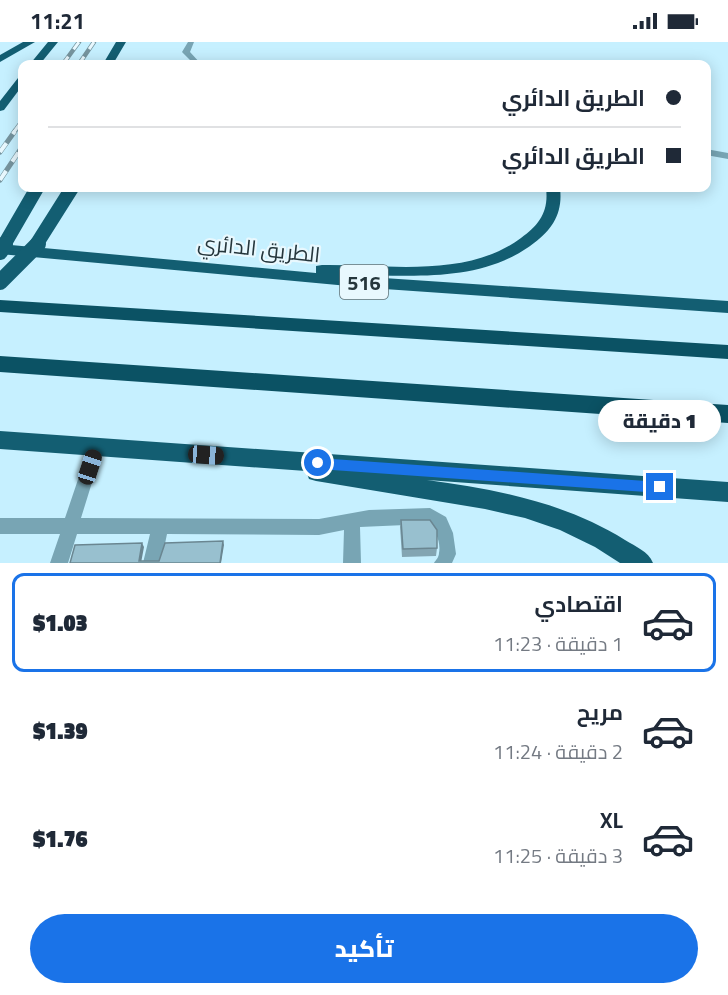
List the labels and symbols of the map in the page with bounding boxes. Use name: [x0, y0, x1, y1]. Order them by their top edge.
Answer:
street label: الطريق الدائري: [196, 226, 322, 271]
road number: 516: [340, 265, 388, 299]
callout: 1 دقيقة: [598, 400, 722, 442]
car: [187, 445, 225, 465]
car: [76, 447, 104, 487]
route start: [304, 449, 331, 476]
route end: [646, 473, 673, 500]

